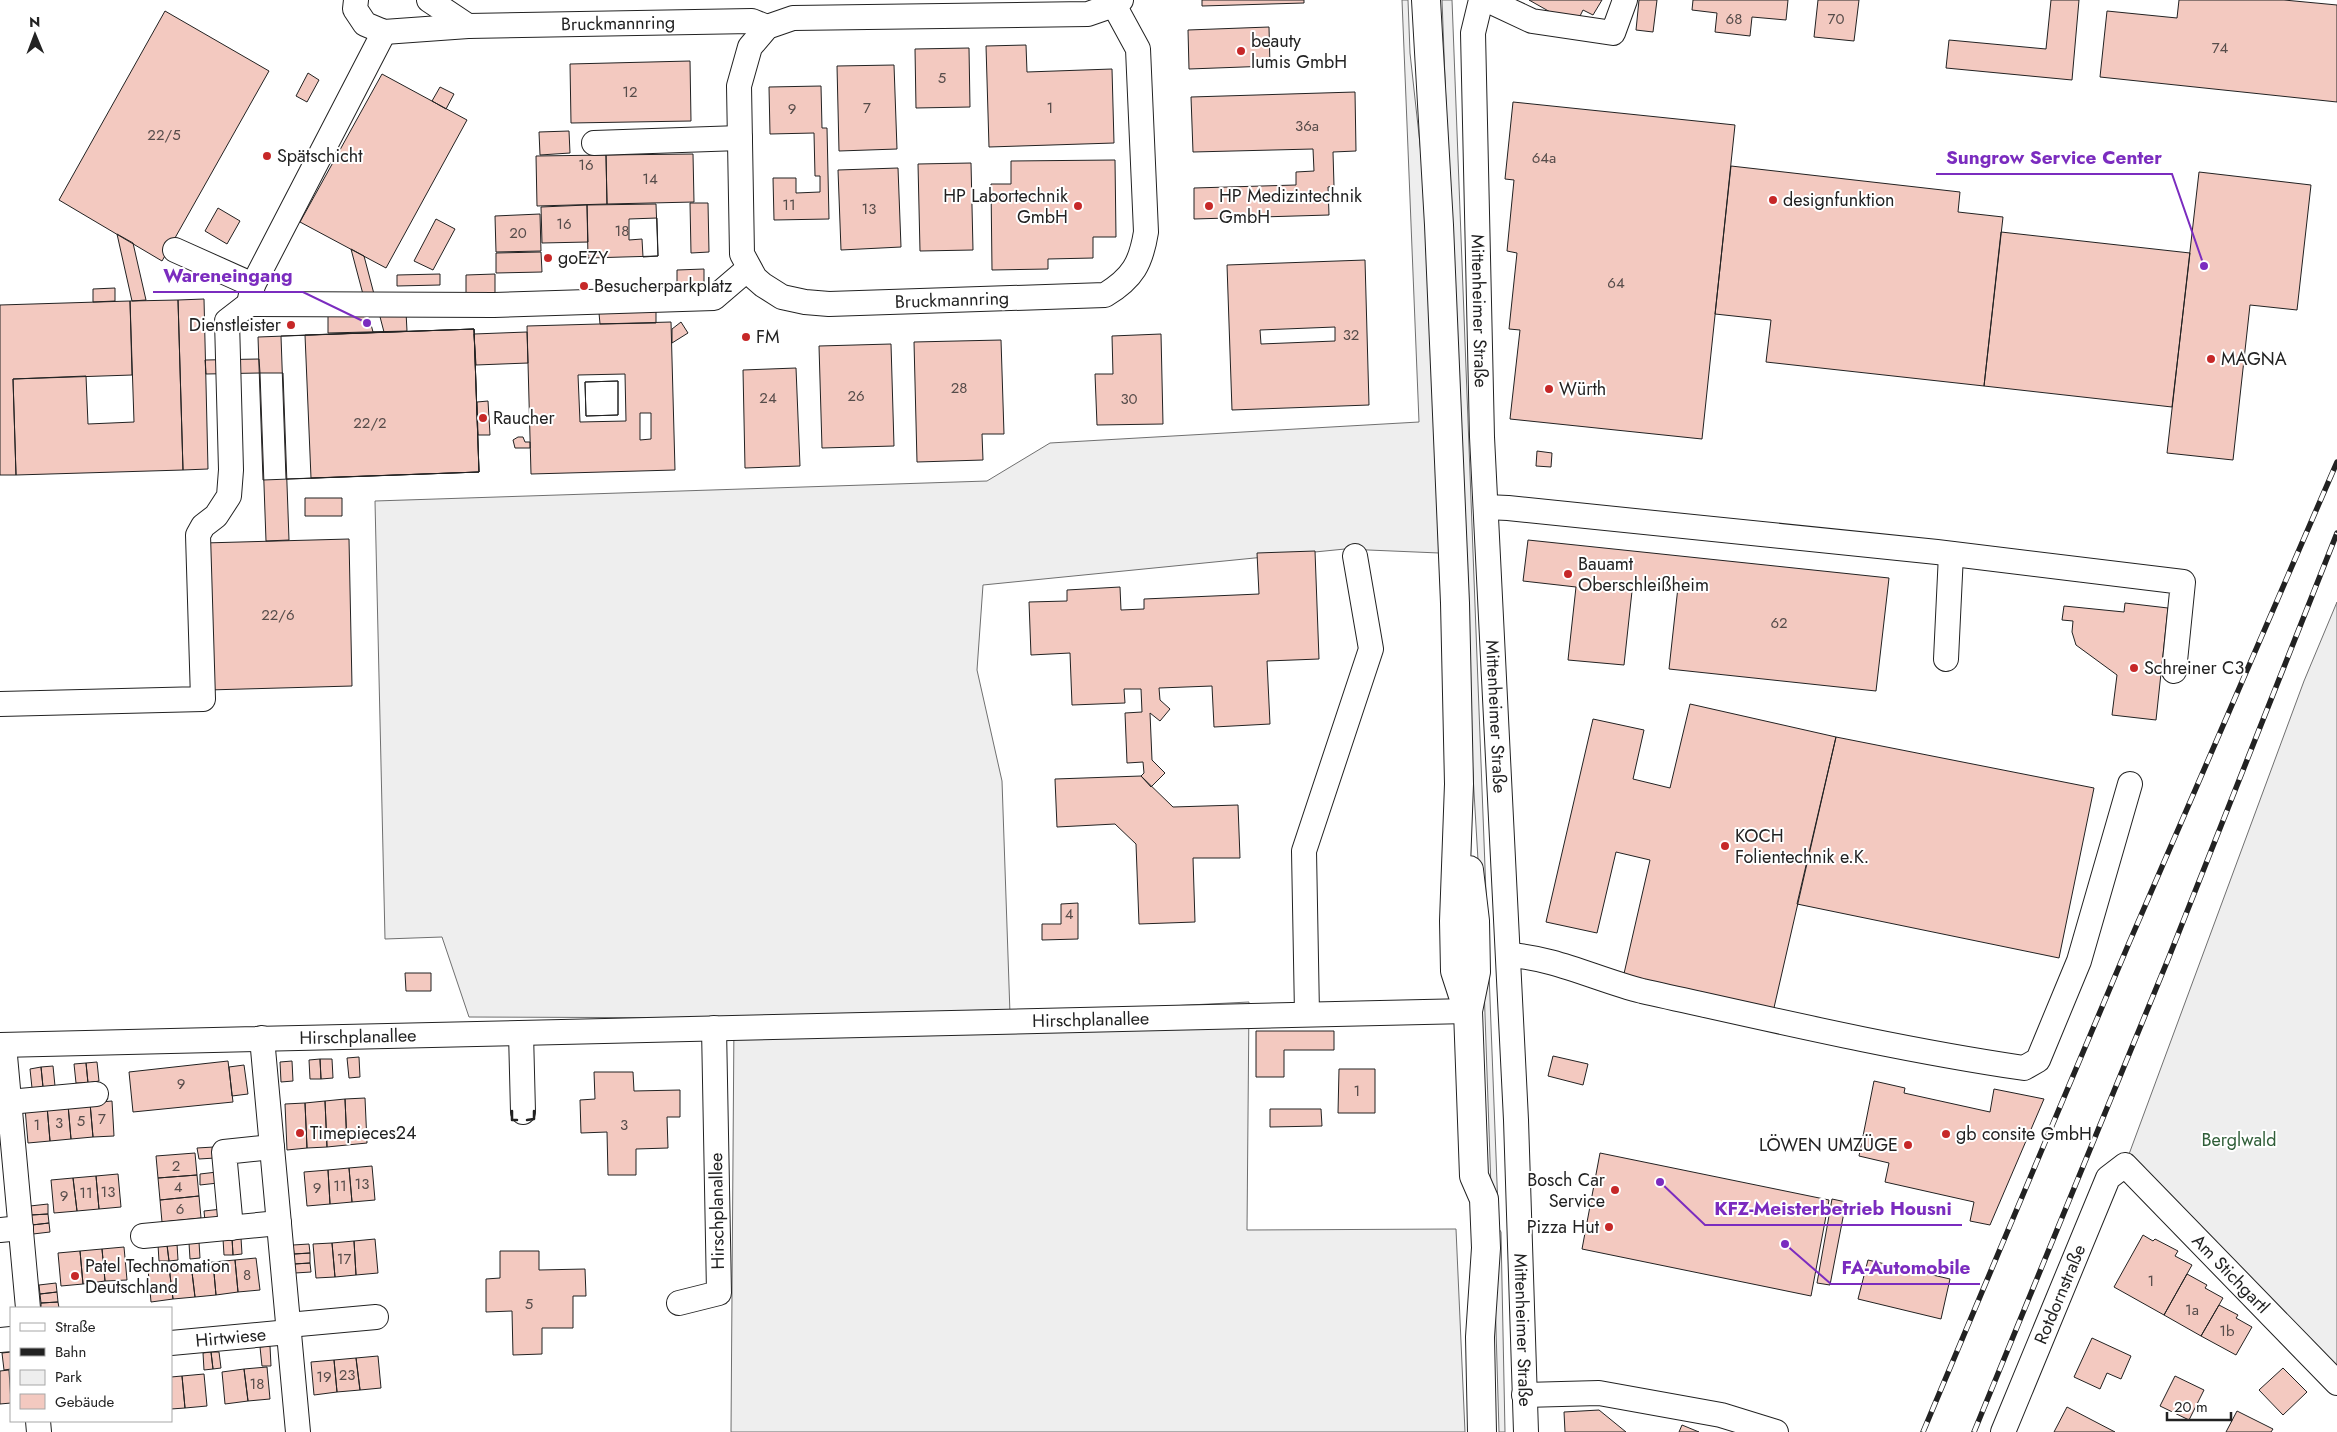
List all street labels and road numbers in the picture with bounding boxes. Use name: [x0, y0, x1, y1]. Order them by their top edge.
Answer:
street label: Bruckmannring: [561, 9, 676, 37]
street label: Mittenheimer Straße: [1464, 234, 1494, 388]
street label: Bruckmannring: [894, 285, 1010, 315]
street label: Mittenheimer Straße: [1479, 639, 1513, 794]
street label: Hirschplanallee: [1032, 1005, 1150, 1034]
street label: Hirschplanallee: [299, 1022, 417, 1051]
street label: Hirschplanallee: [703, 1152, 731, 1270]
street label: Am Stichgartl: [2186, 1228, 2276, 1319]
street label: Rotdornstraße: [2028, 1240, 2092, 1348]
street label: Mittenheimer Straße: [1507, 1253, 1538, 1407]
street label: Hirtwiese: [194, 1321, 267, 1354]

